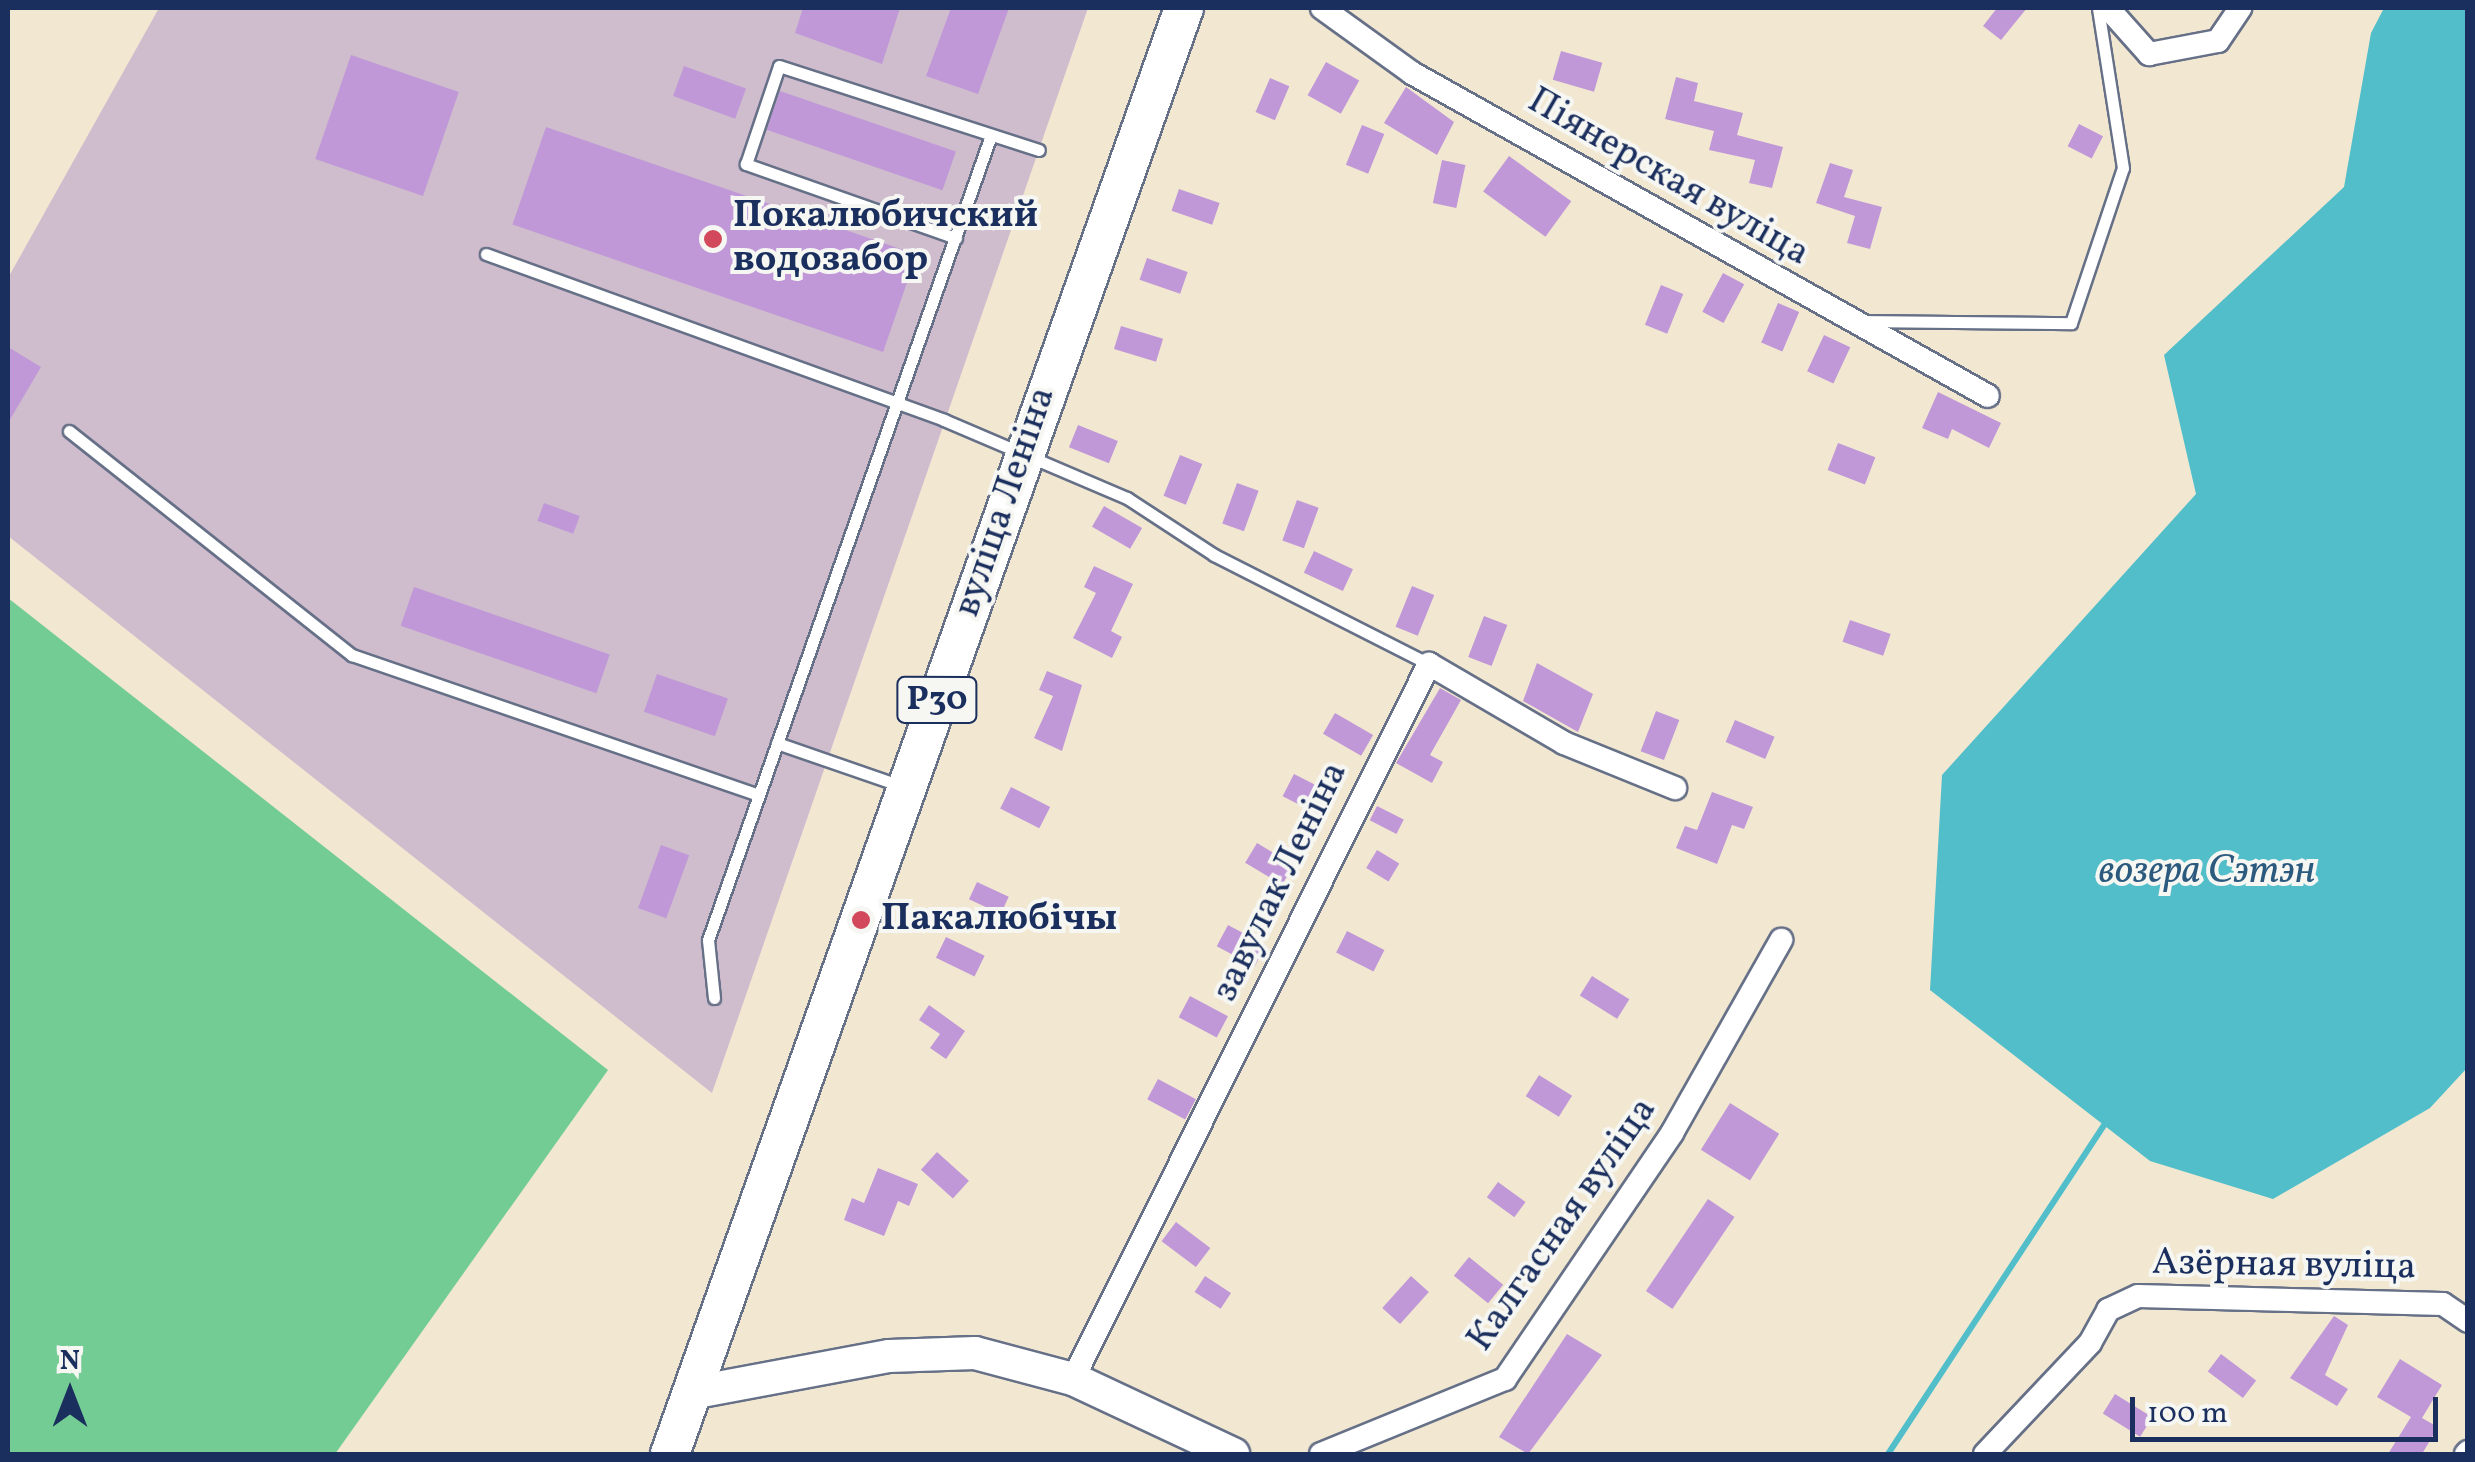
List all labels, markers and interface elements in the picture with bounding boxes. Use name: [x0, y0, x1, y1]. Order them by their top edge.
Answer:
street label: Піянерская вуліца: [1519, 79, 1817, 277]
place label: Покалюбичский водозабор: [733, 194, 1038, 284]
marker: Покалюбичский водозабор: [702, 228, 724, 250]
street label: вуліца Леніна: [945, 381, 1067, 623]
road number: Р30: [894, 670, 980, 730]
street label: завулак Леніна: [1203, 755, 1359, 1009]
water label: возера Сэтэн: [2099, 848, 2315, 896]
place label: Пакалюбічы: [881, 897, 1117, 943]
marker: Пакалюбічы: [850, 909, 872, 931]
street label: Калгасная вуліца: [1459, 1089, 1667, 1361]
street label: Азёрная вуліца: [2151, 1241, 2417, 1291]
north arrow: [20, 1342, 120, 1442]
text: N: [60, 1342, 80, 1381]
scale bar: [2135, 1377, 2442, 1439]
text: 100 m: [2147, 1393, 2228, 1435]

